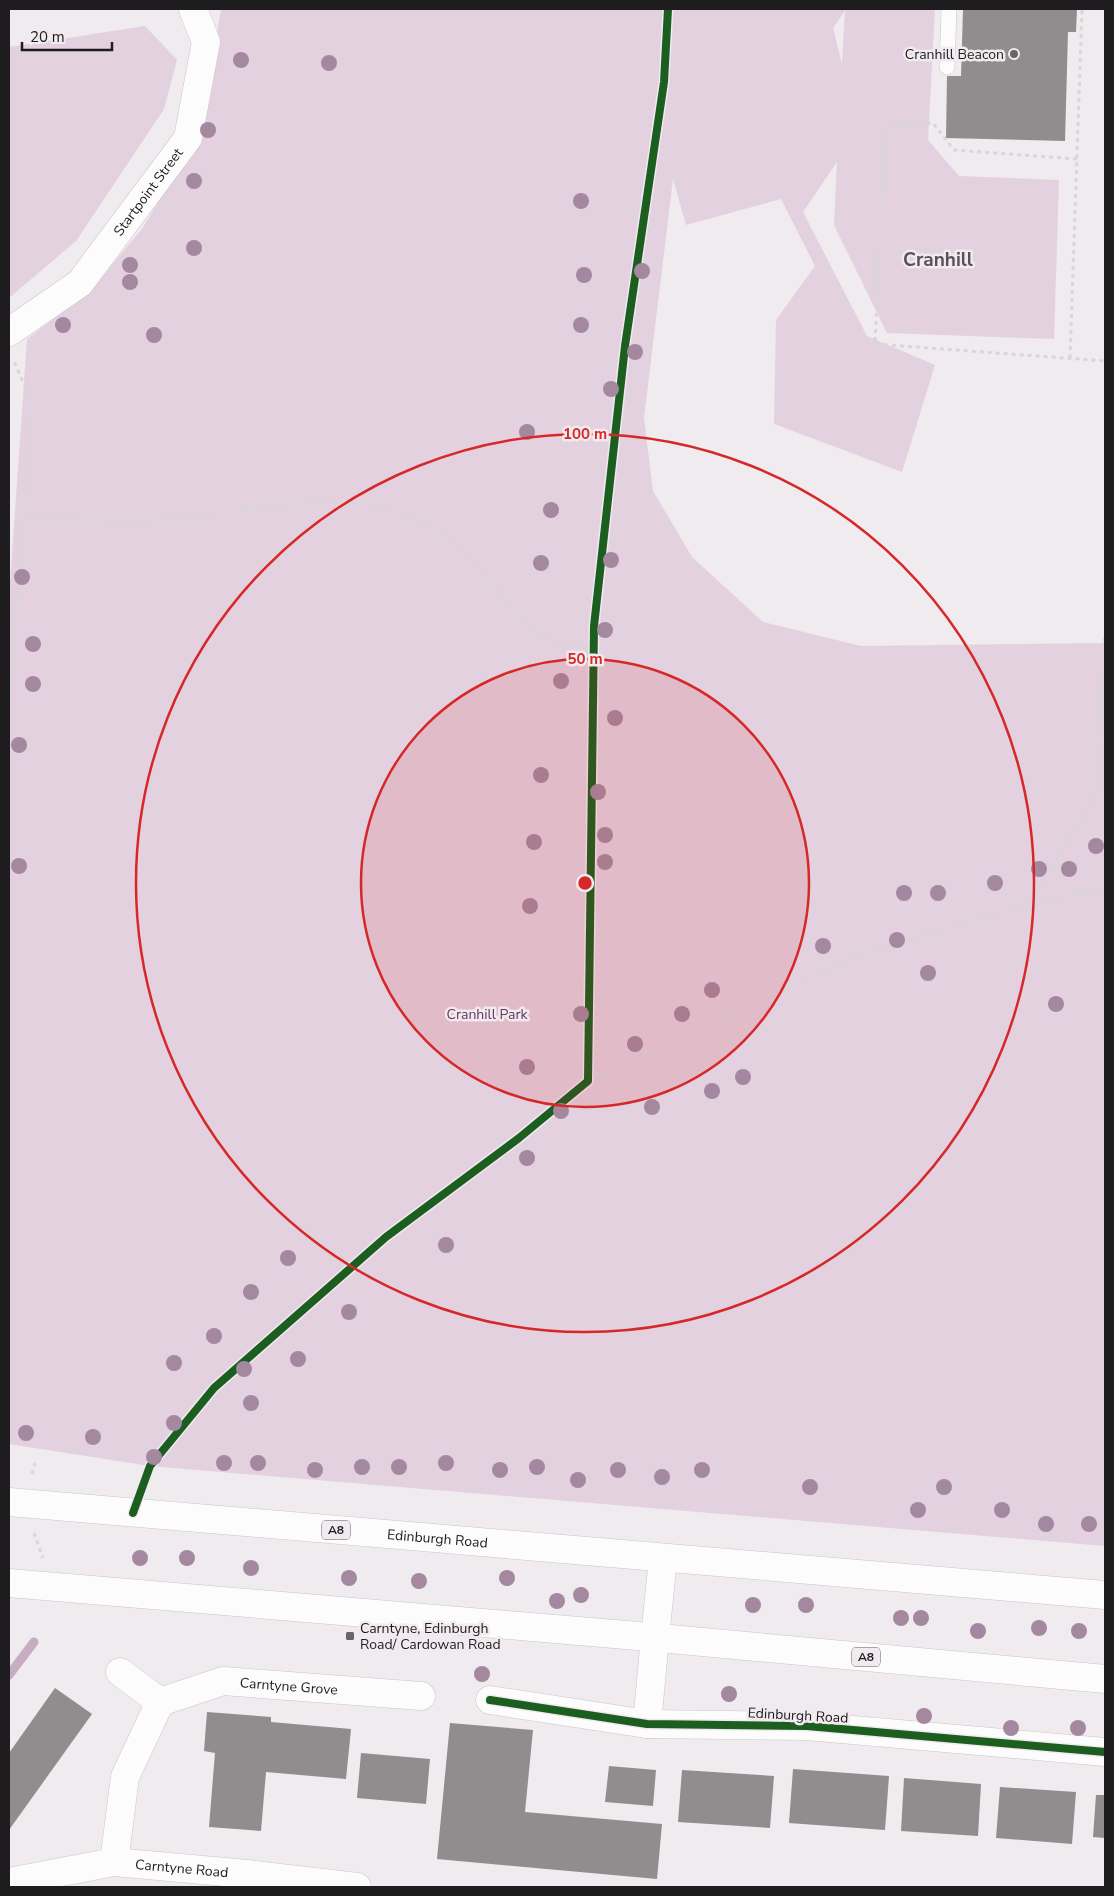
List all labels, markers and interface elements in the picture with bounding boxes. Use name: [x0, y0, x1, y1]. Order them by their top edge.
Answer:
scale bar: [22, 20, 112, 52]
text: 20 m: [30, 27, 65, 47]
place label: Cranhill Beacon: [905, 45, 1004, 64]
marker: Cranhill Beacon: [1008, 48, 1020, 60]
street label: Startpoint Street: [109, 144, 187, 240]
district label: Cranhill: [903, 247, 973, 273]
text: 100 m: [563, 424, 607, 444]
text: 50 m: [567, 649, 603, 669]
centre of rings: [576, 874, 594, 892]
park label: Cranhill Park: [447, 1005, 528, 1024]
road number: A8: [322, 1520, 350, 1540]
street label: Edinburgh Road: [386, 1525, 488, 1553]
place label: Carntyne, Edinburgh Road/ Cardowan Road: [360, 1619, 501, 1654]
marker: Carntyne, Edinburgh Road/ Cardowan Road: [344, 1630, 356, 1642]
road number: A8: [852, 1648, 880, 1666]
street label: Carntyne Grove: [239, 1673, 339, 1700]
street label: Edinburgh Road: [747, 1703, 849, 1728]
street label: Carntyne Road: [134, 1855, 229, 1882]

